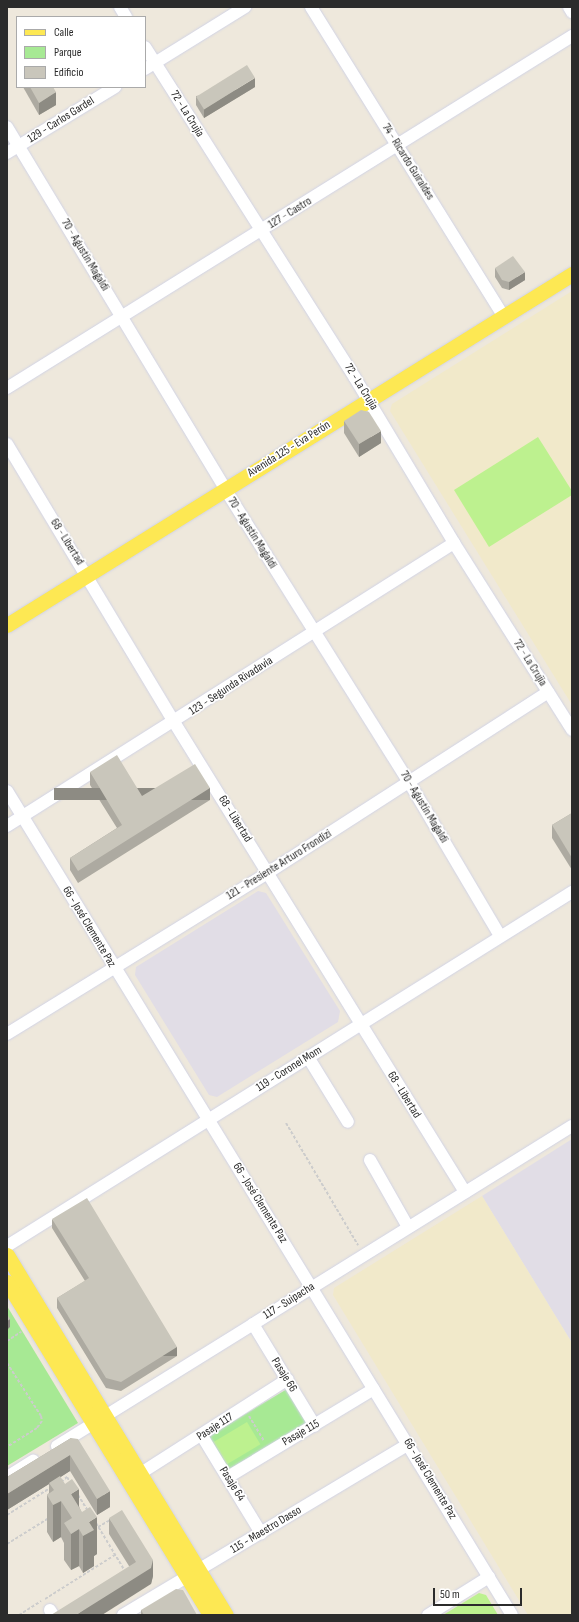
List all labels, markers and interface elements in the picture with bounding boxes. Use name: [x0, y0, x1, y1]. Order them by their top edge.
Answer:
legend: [16, 16, 146, 88]
text: Calle: [54, 25, 74, 40]
text: Parque: [54, 45, 82, 60]
text: Edificio: [54, 65, 83, 80]
street label: 72 - La Crujía: [167, 88, 207, 140]
street label: 129 - Carlos Gardel: [25, 94, 97, 146]
street label: 74 - Ricardo Guiraldes: [379, 121, 437, 203]
street label: 127 - Castro: [266, 194, 314, 232]
street label: 70 - Agustín Magaldi: [58, 217, 112, 293]
street label: 72 - La Crujía: [341, 361, 381, 413]
street label: Avenida 125 - Eva Perón: [245, 418, 333, 480]
street label: 70 - Agustín Magaldi: [224, 495, 280, 571]
street label: 68 - Libertad: [47, 516, 87, 568]
street label: 72 - La Crujía: [510, 637, 550, 689]
street label: 123 - Segunda Rivadavia: [186, 654, 276, 718]
street label: 70 - Agustín Magaldi: [397, 769, 451, 845]
street label: 68 - Libertad: [215, 793, 255, 845]
street label: 121 - Presiente Arturo Frondizi: [224, 827, 334, 903]
street label: 66 - José Clemente Paz: [59, 884, 119, 970]
street label: 119 - Coronel Mom: [253, 1043, 325, 1095]
street label: 68 - Libertad: [384, 1069, 424, 1121]
street label: 66 - José Clemente Paz: [230, 1160, 290, 1246]
street label: 117 - Suipacha: [261, 1280, 317, 1322]
street label: Pasaje 66: [268, 1355, 300, 1395]
street label: Pasaje 117: [194, 1410, 236, 1444]
street label: Pasaje 115: [280, 1417, 322, 1449]
street label: 66 - José Clemente Paz: [400, 1436, 460, 1522]
street label: Pasaje 64: [216, 1464, 248, 1504]
street label: 115 - Maestro Dasso: [228, 1503, 304, 1557]
scale bar: [435, 1580, 524, 1606]
text: 50 m: [440, 1587, 460, 1602]

